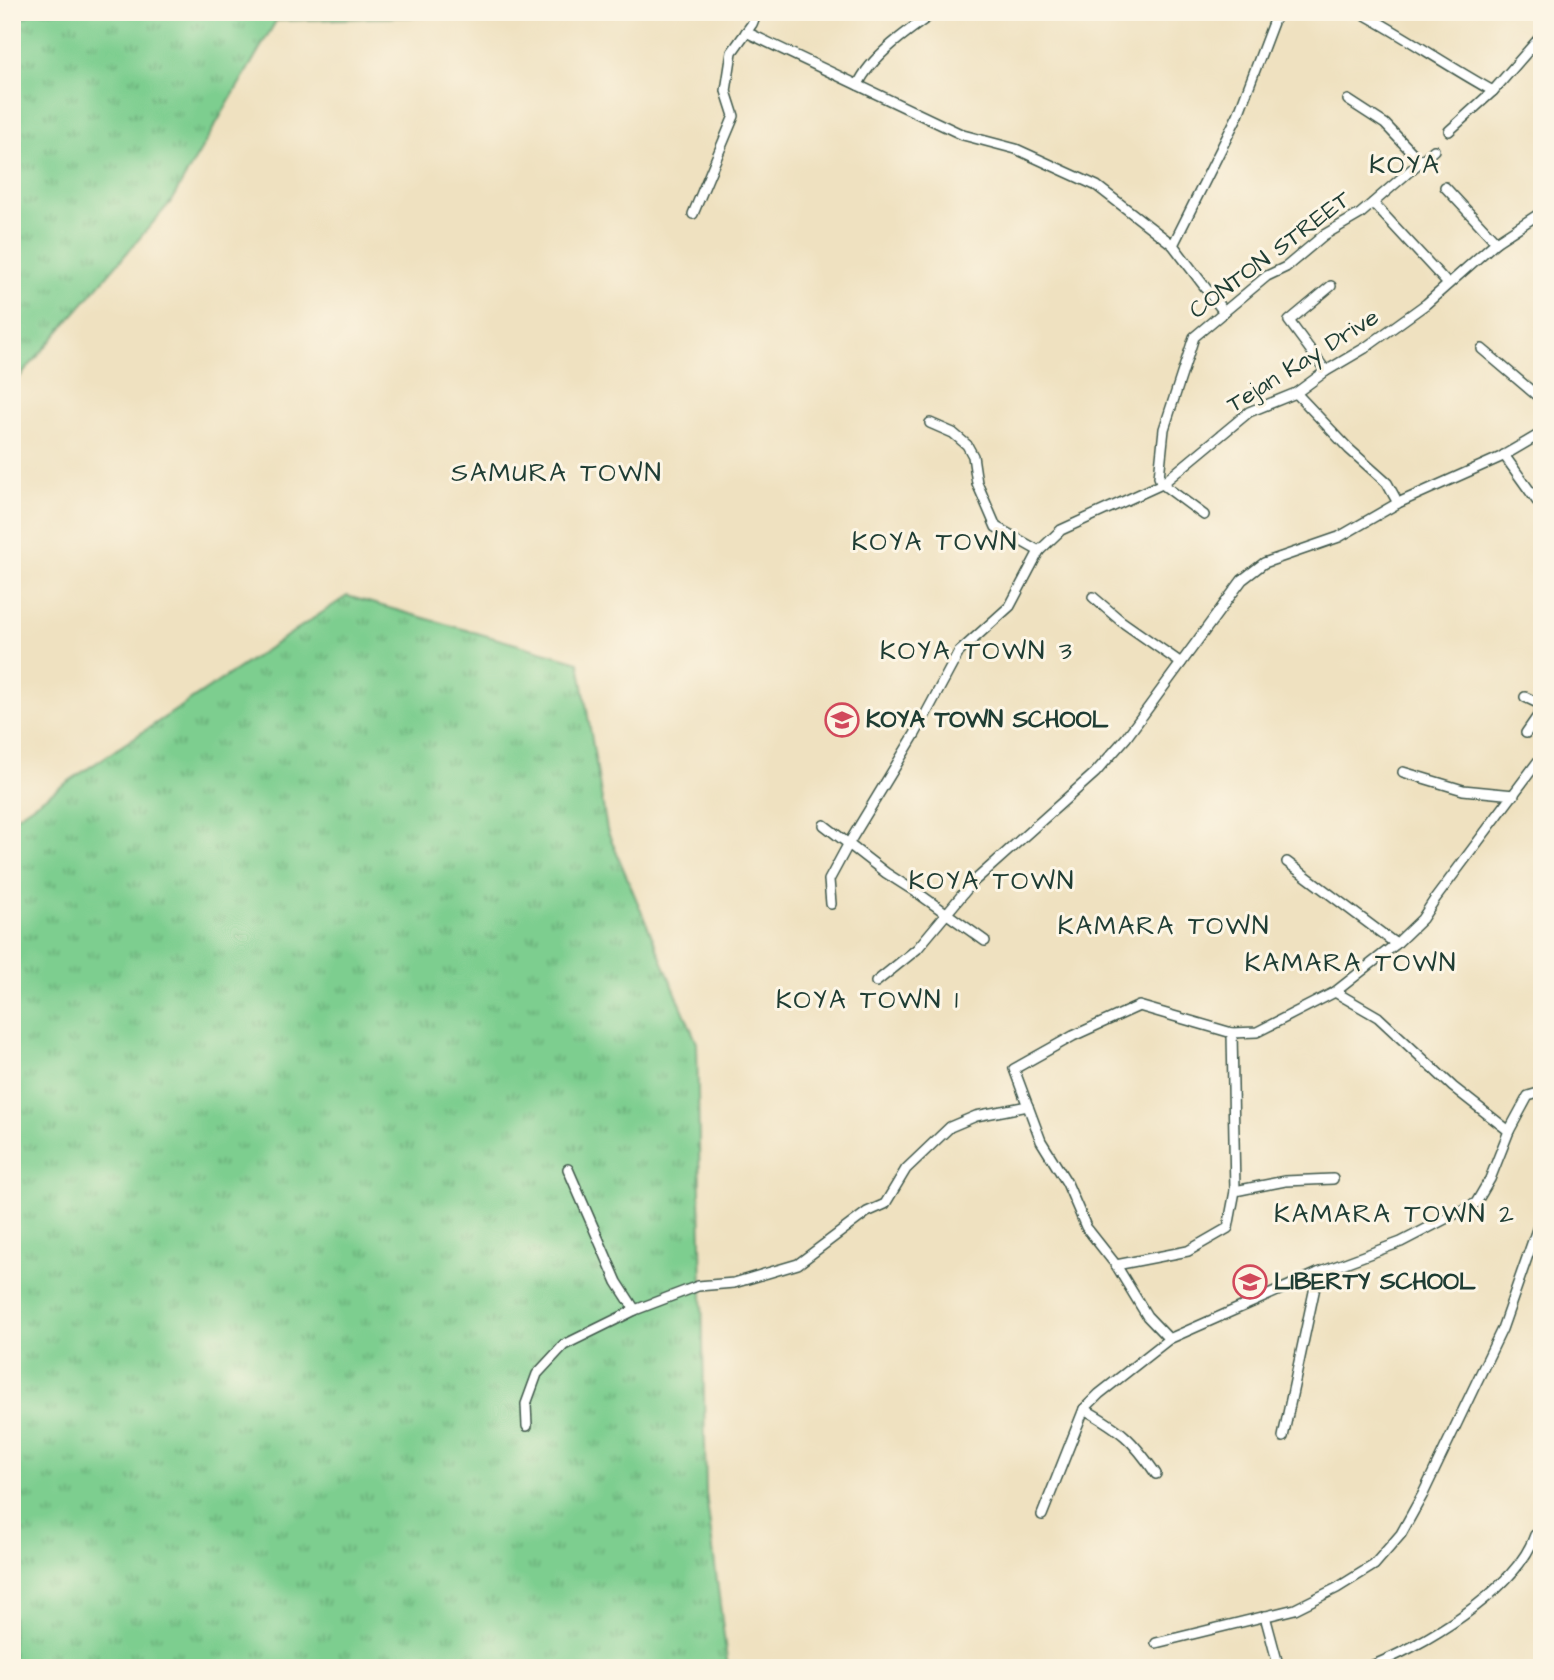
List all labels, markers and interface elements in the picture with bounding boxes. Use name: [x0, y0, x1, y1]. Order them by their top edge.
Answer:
district label: KOYA: [1369, 147, 1441, 183]
street label: CONTON STREET: [1182, 183, 1358, 327]
street label: Tejan Kay Drive: [1220, 301, 1386, 422]
district label: SAMURA TOWN: [451, 455, 663, 491]
district label: KOYA TOWN: [852, 524, 1018, 560]
district label: KOYA TOWN 3: [880, 633, 1074, 669]
school or university icon: KOYA TOWN SCHOOL: [823, 701, 861, 739]
place label: KOYA TOWN SCHOOL: [866, 703, 1109, 737]
district label: KOYA TOWN: [909, 863, 1075, 899]
district label: KAMARA TOWN: [1058, 908, 1270, 944]
district label: KAMARA TOWN: [1245, 945, 1457, 981]
district label: KOYA TOWN 1: [776, 982, 960, 1018]
district label: KAMARA TOWN 2: [1274, 1196, 1516, 1232]
school or university icon: LIBERTY SCHOOL: [1231, 1263, 1269, 1301]
place label: LIBERTY SCHOOL: [1274, 1265, 1476, 1299]

